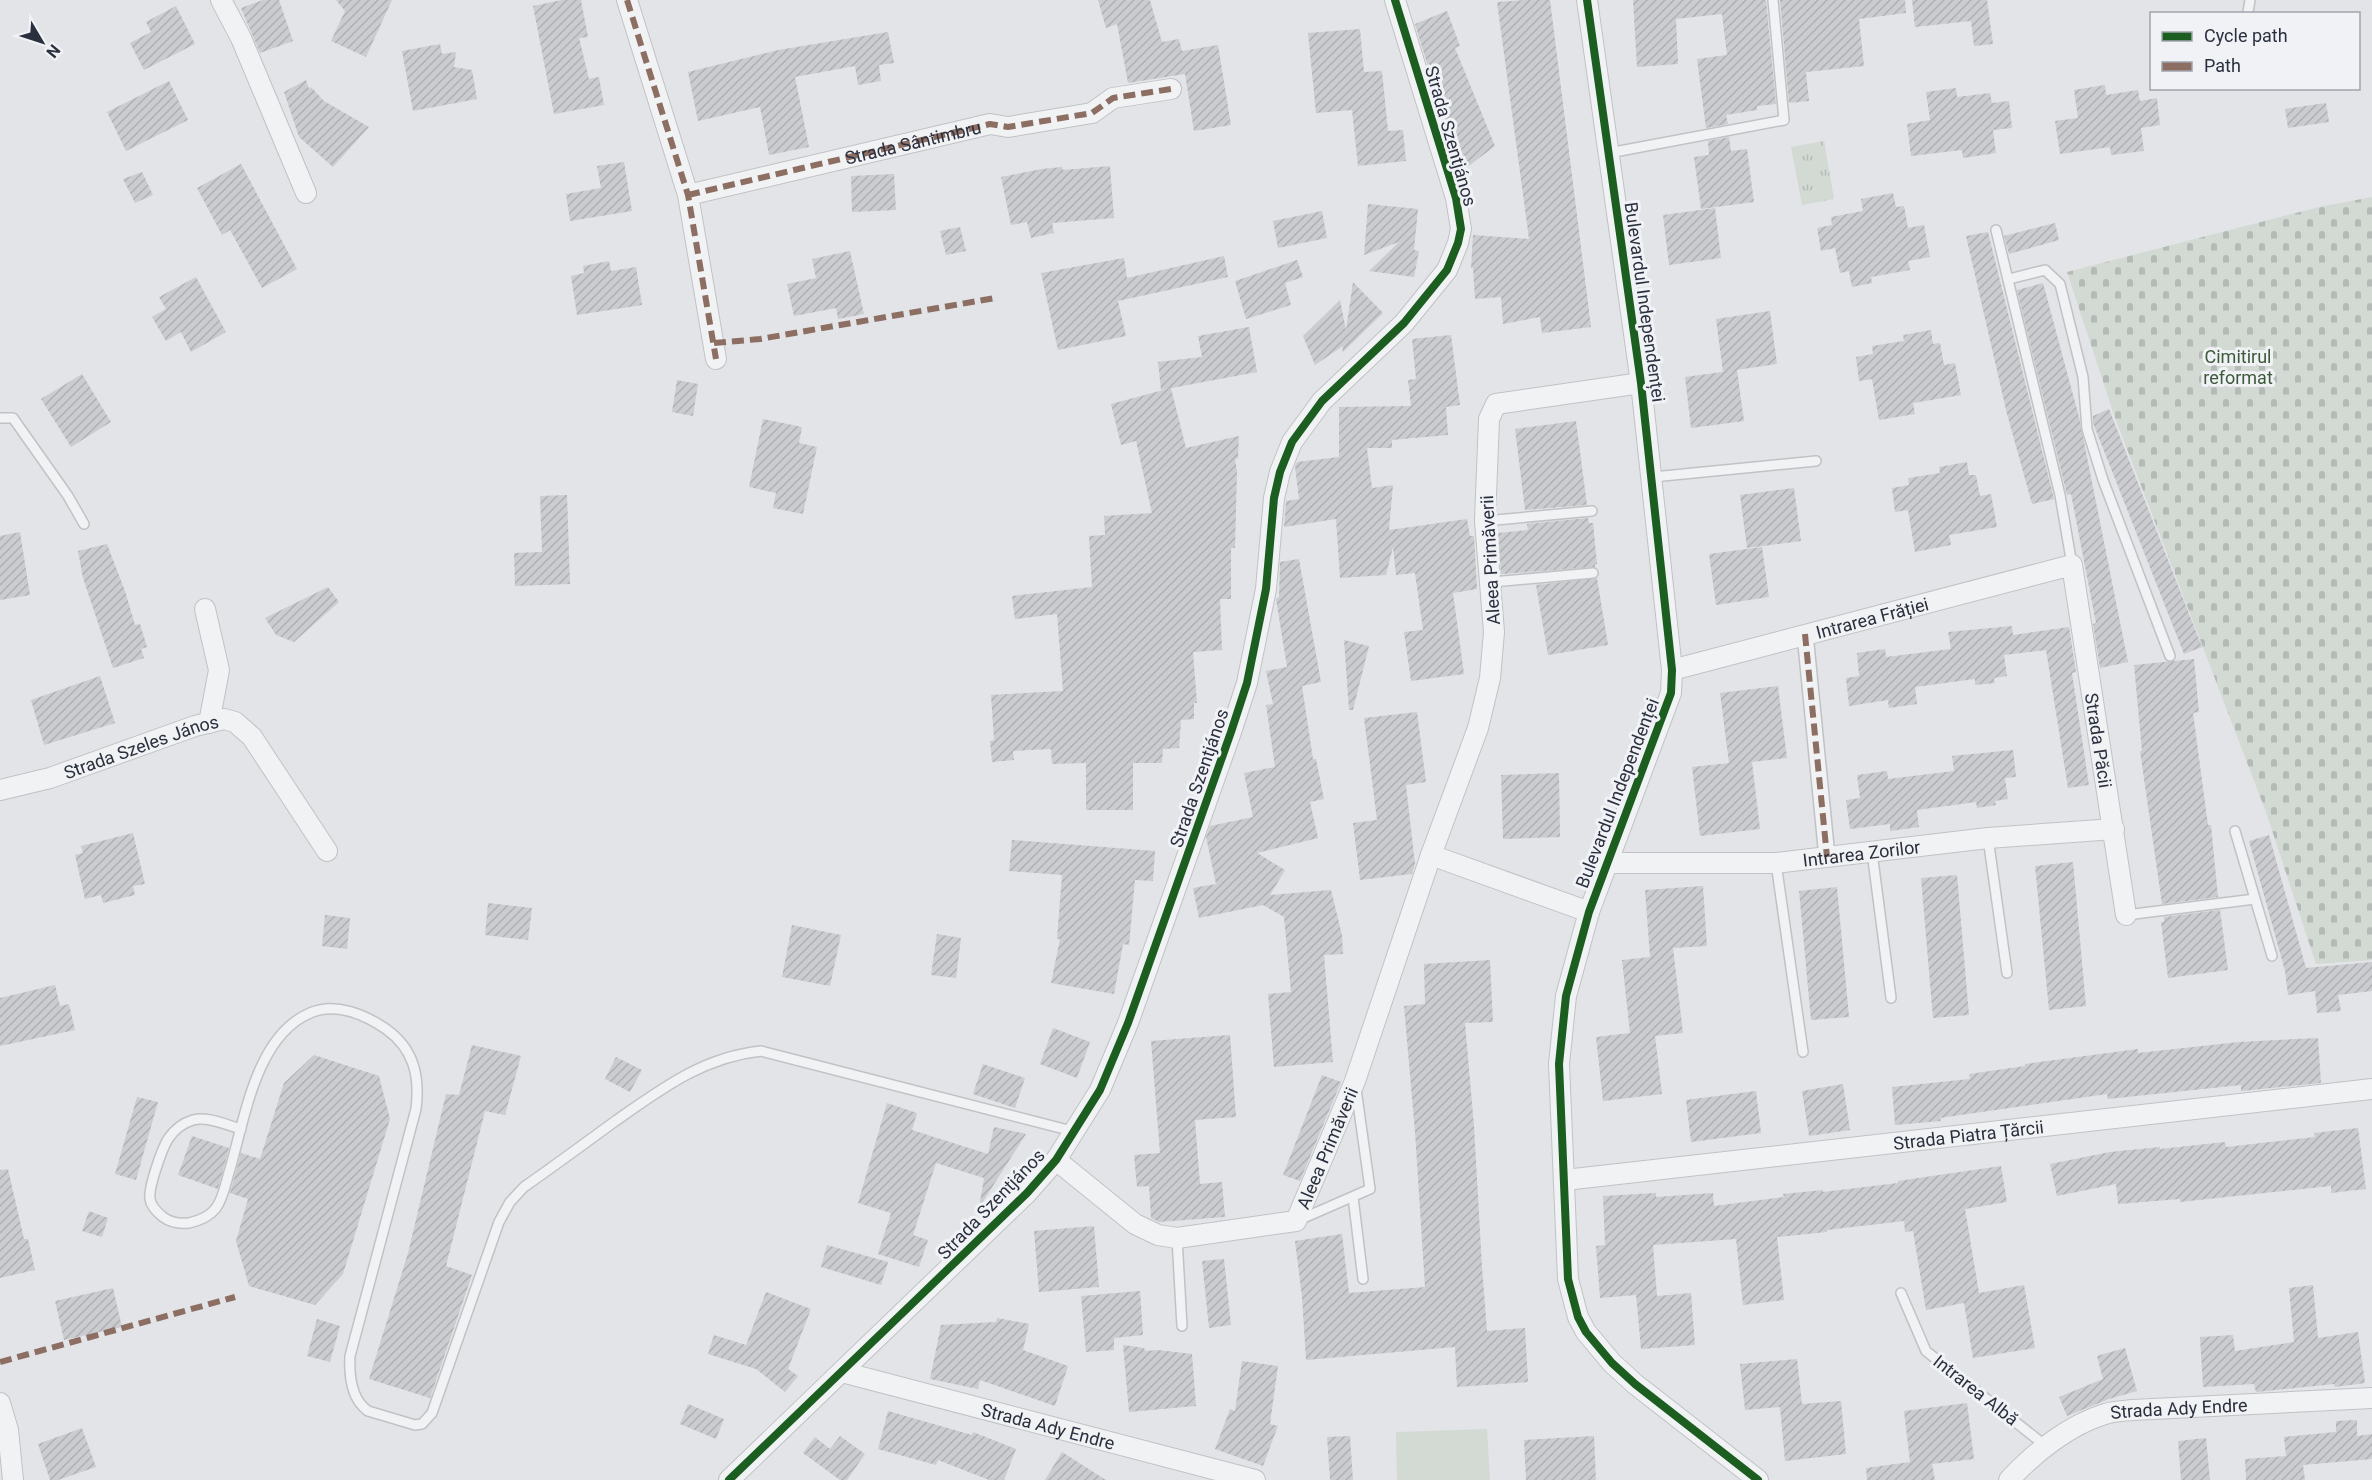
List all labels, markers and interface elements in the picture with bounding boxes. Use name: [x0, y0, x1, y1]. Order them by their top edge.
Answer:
north arrow: [12, 12, 72, 72]
legend: [2150, 12, 2360, 90]
text: Cycle path: [2204, 25, 2288, 46]
text: N: [42, 41, 64, 61]
text: Path: [2204, 55, 2241, 76]
street label: Strada Szentjános: [1421, 63, 1481, 209]
street label: Strada Sântimbru: [843, 116, 983, 168]
street label: Bulevardul Independenței: [1620, 201, 1669, 403]
park label: Cimitirul reformat: [2203, 346, 2273, 388]
street label: Aleea Primăverii: [1476, 495, 1504, 625]
street label: Intrarea Frăției: [1814, 593, 1931, 642]
street label: Strada Păcii: [2081, 691, 2117, 789]
street label: Bulevardul Independenței: [1571, 695, 1664, 891]
street label: Strada Szentjános: [1165, 706, 1233, 850]
street label: Strada Szeles János: [61, 710, 221, 783]
street label: Intrarea Zorilor: [1801, 836, 1921, 870]
street label: Aleea Primăverii: [1292, 1084, 1362, 1212]
street label: Strada Piatra Țărcii: [1892, 1116, 2045, 1153]
street label: Strada Szentjános: [933, 1145, 1049, 1263]
street label: Intrarea Albă: [1929, 1350, 2023, 1430]
street label: Strada Ady Endre: [2109, 1394, 2248, 1423]
street label: Strada Ady Endre: [979, 1398, 1117, 1453]

